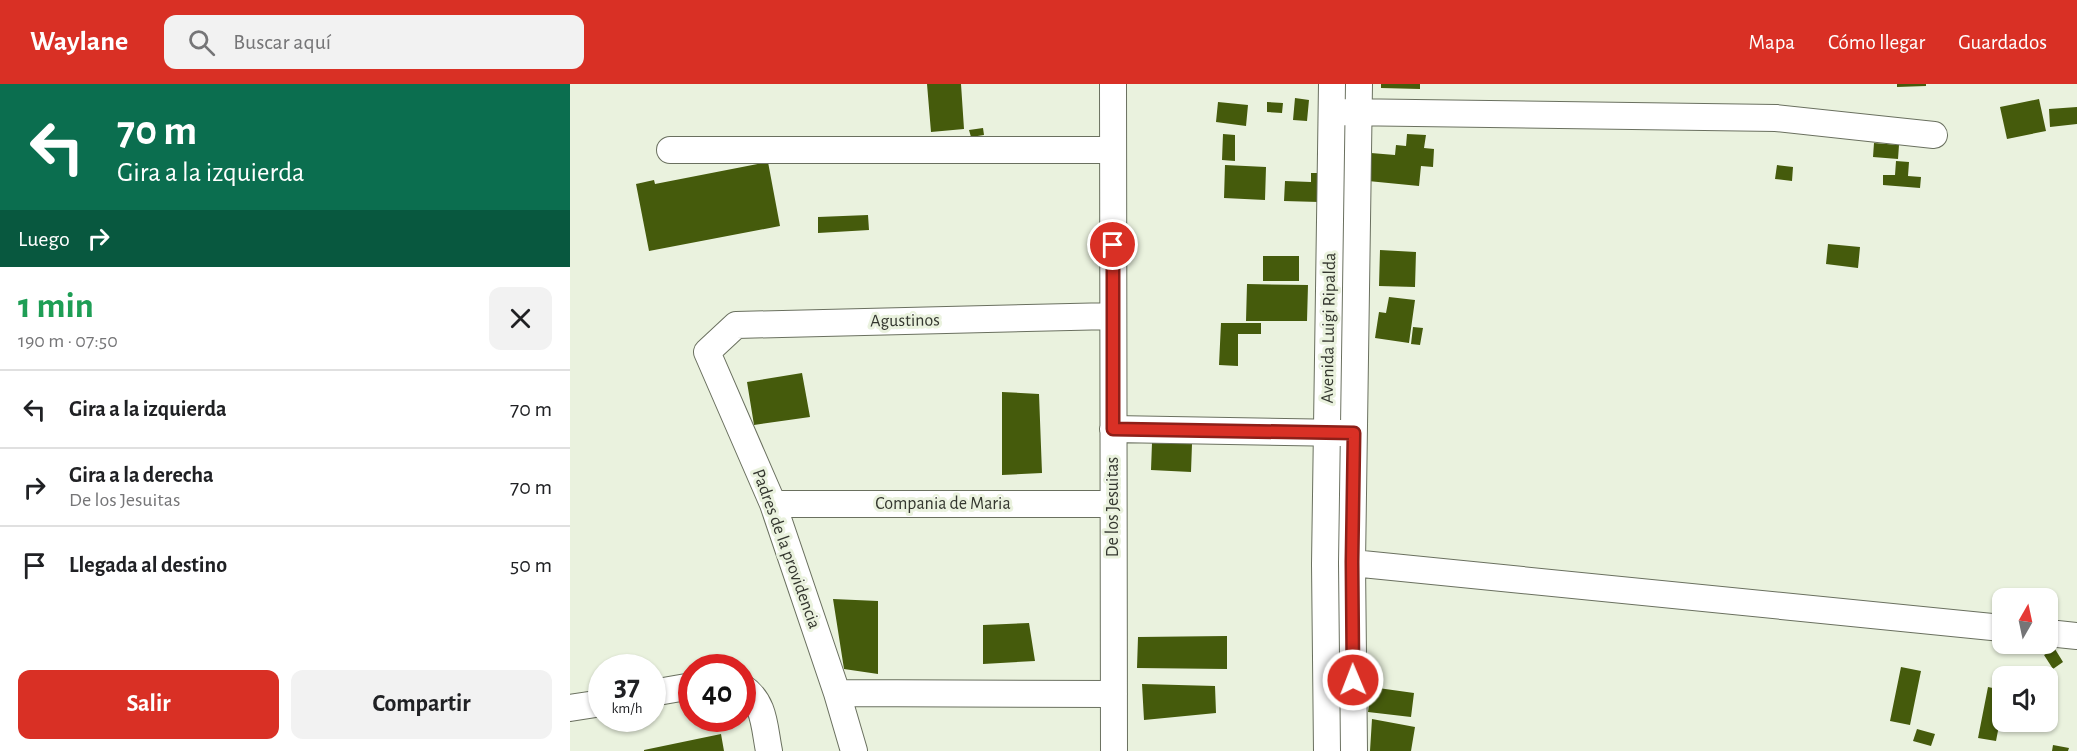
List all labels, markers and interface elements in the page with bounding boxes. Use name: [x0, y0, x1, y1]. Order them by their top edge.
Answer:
search box: [164, 15, 584, 69]
icon: search: [185, 26, 218, 59]
text: Waylane: [30, 28, 128, 56]
text: Buscar aquí: [233, 31, 331, 53]
text: Mapa: [1749, 32, 1795, 53]
text: Cómo llegar: [1828, 32, 1925, 53]
text: Guardados: [1958, 32, 2047, 53]
icon: left: [18, 108, 96, 186]
text: 70 m: [117, 110, 197, 152]
text: Gira a la izquierda: [117, 159, 305, 186]
pin: [1087, 219, 1138, 270]
icon: right: [82, 222, 115, 255]
text: Luego: [18, 228, 70, 250]
icon: arrive: [1096, 228, 1129, 261]
street label: Avenida Luigi Ripalda: [1319, 252, 1339, 404]
button: close: [489, 287, 552, 350]
text: 1 min: [18, 288, 94, 324]
street label: Agustinos: [870, 311, 940, 331]
text: 190 m · 07:50: [18, 331, 118, 351]
icon: left: [18, 393, 51, 426]
text: Gira a la izquierda: [69, 398, 227, 420]
text: 70 m: [510, 398, 552, 420]
street label: De los Jesuitas: [1104, 457, 1122, 557]
text: Gira a la derecha: [69, 464, 214, 486]
street label: Padres de la providencia: [749, 467, 823, 631]
icon: right: [18, 471, 51, 504]
text: 70 m: [510, 476, 552, 498]
text: De los Jesuitas: [69, 490, 180, 510]
street label: Compania de Maria: [875, 495, 1011, 513]
icon: arrive: [18, 549, 51, 582]
text: Llegada al destino: [69, 554, 227, 576]
text: 50 m: [510, 554, 552, 576]
north arrow: [1992, 588, 2058, 654]
map controls: [1992, 588, 2058, 732]
position arrow: [1321, 648, 1385, 712]
speed limit sign: 40: [678, 654, 756, 732]
button: sound: [1992, 666, 2058, 732]
button: Salir: [18, 670, 279, 739]
button: Compartir: [291, 670, 552, 739]
text: 37: [614, 671, 640, 701]
text: km/h: [612, 701, 642, 716]

